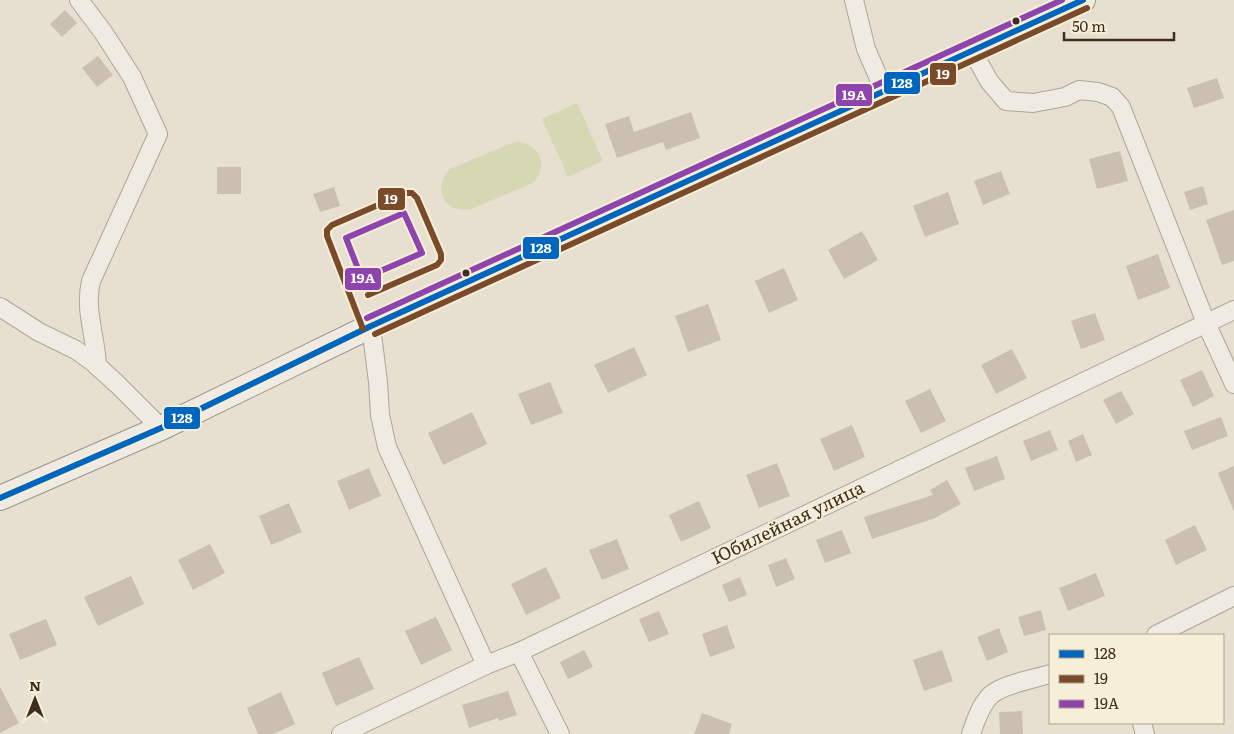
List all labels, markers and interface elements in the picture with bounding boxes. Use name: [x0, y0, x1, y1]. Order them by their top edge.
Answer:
scale bar: [1064, 10, 1174, 42]
text: 50 m: [1072, 14, 1106, 37]
unlabelled marker: [1011, 16, 1021, 26]
line badge: 19: [929, 62, 957, 86]
text: 19: [936, 63, 950, 83]
line badge: 128: [883, 71, 921, 95]
text: 128: [891, 72, 913, 92]
line badge: 19А: [835, 83, 873, 107]
text: 19А: [842, 84, 867, 104]
line badge: 19: [377, 187, 406, 211]
text: 19: [384, 188, 398, 208]
line badge: 128: [522, 236, 560, 260]
text: 128: [530, 237, 552, 257]
line badge: 19А: [344, 267, 382, 291]
text: 19А: [351, 267, 376, 287]
unlabelled marker: [461, 268, 471, 278]
line badge: 128: [163, 406, 201, 430]
text: 128: [171, 407, 193, 427]
street label: Юбилейная улица: [706, 473, 869, 570]
legend: [1049, 634, 1224, 724]
text: 128: [1094, 641, 1116, 664]
text: 19: [1094, 666, 1108, 689]
north arrow: [10, 674, 60, 724]
text: N: [29, 675, 41, 695]
text: 19А: [1094, 691, 1119, 714]

